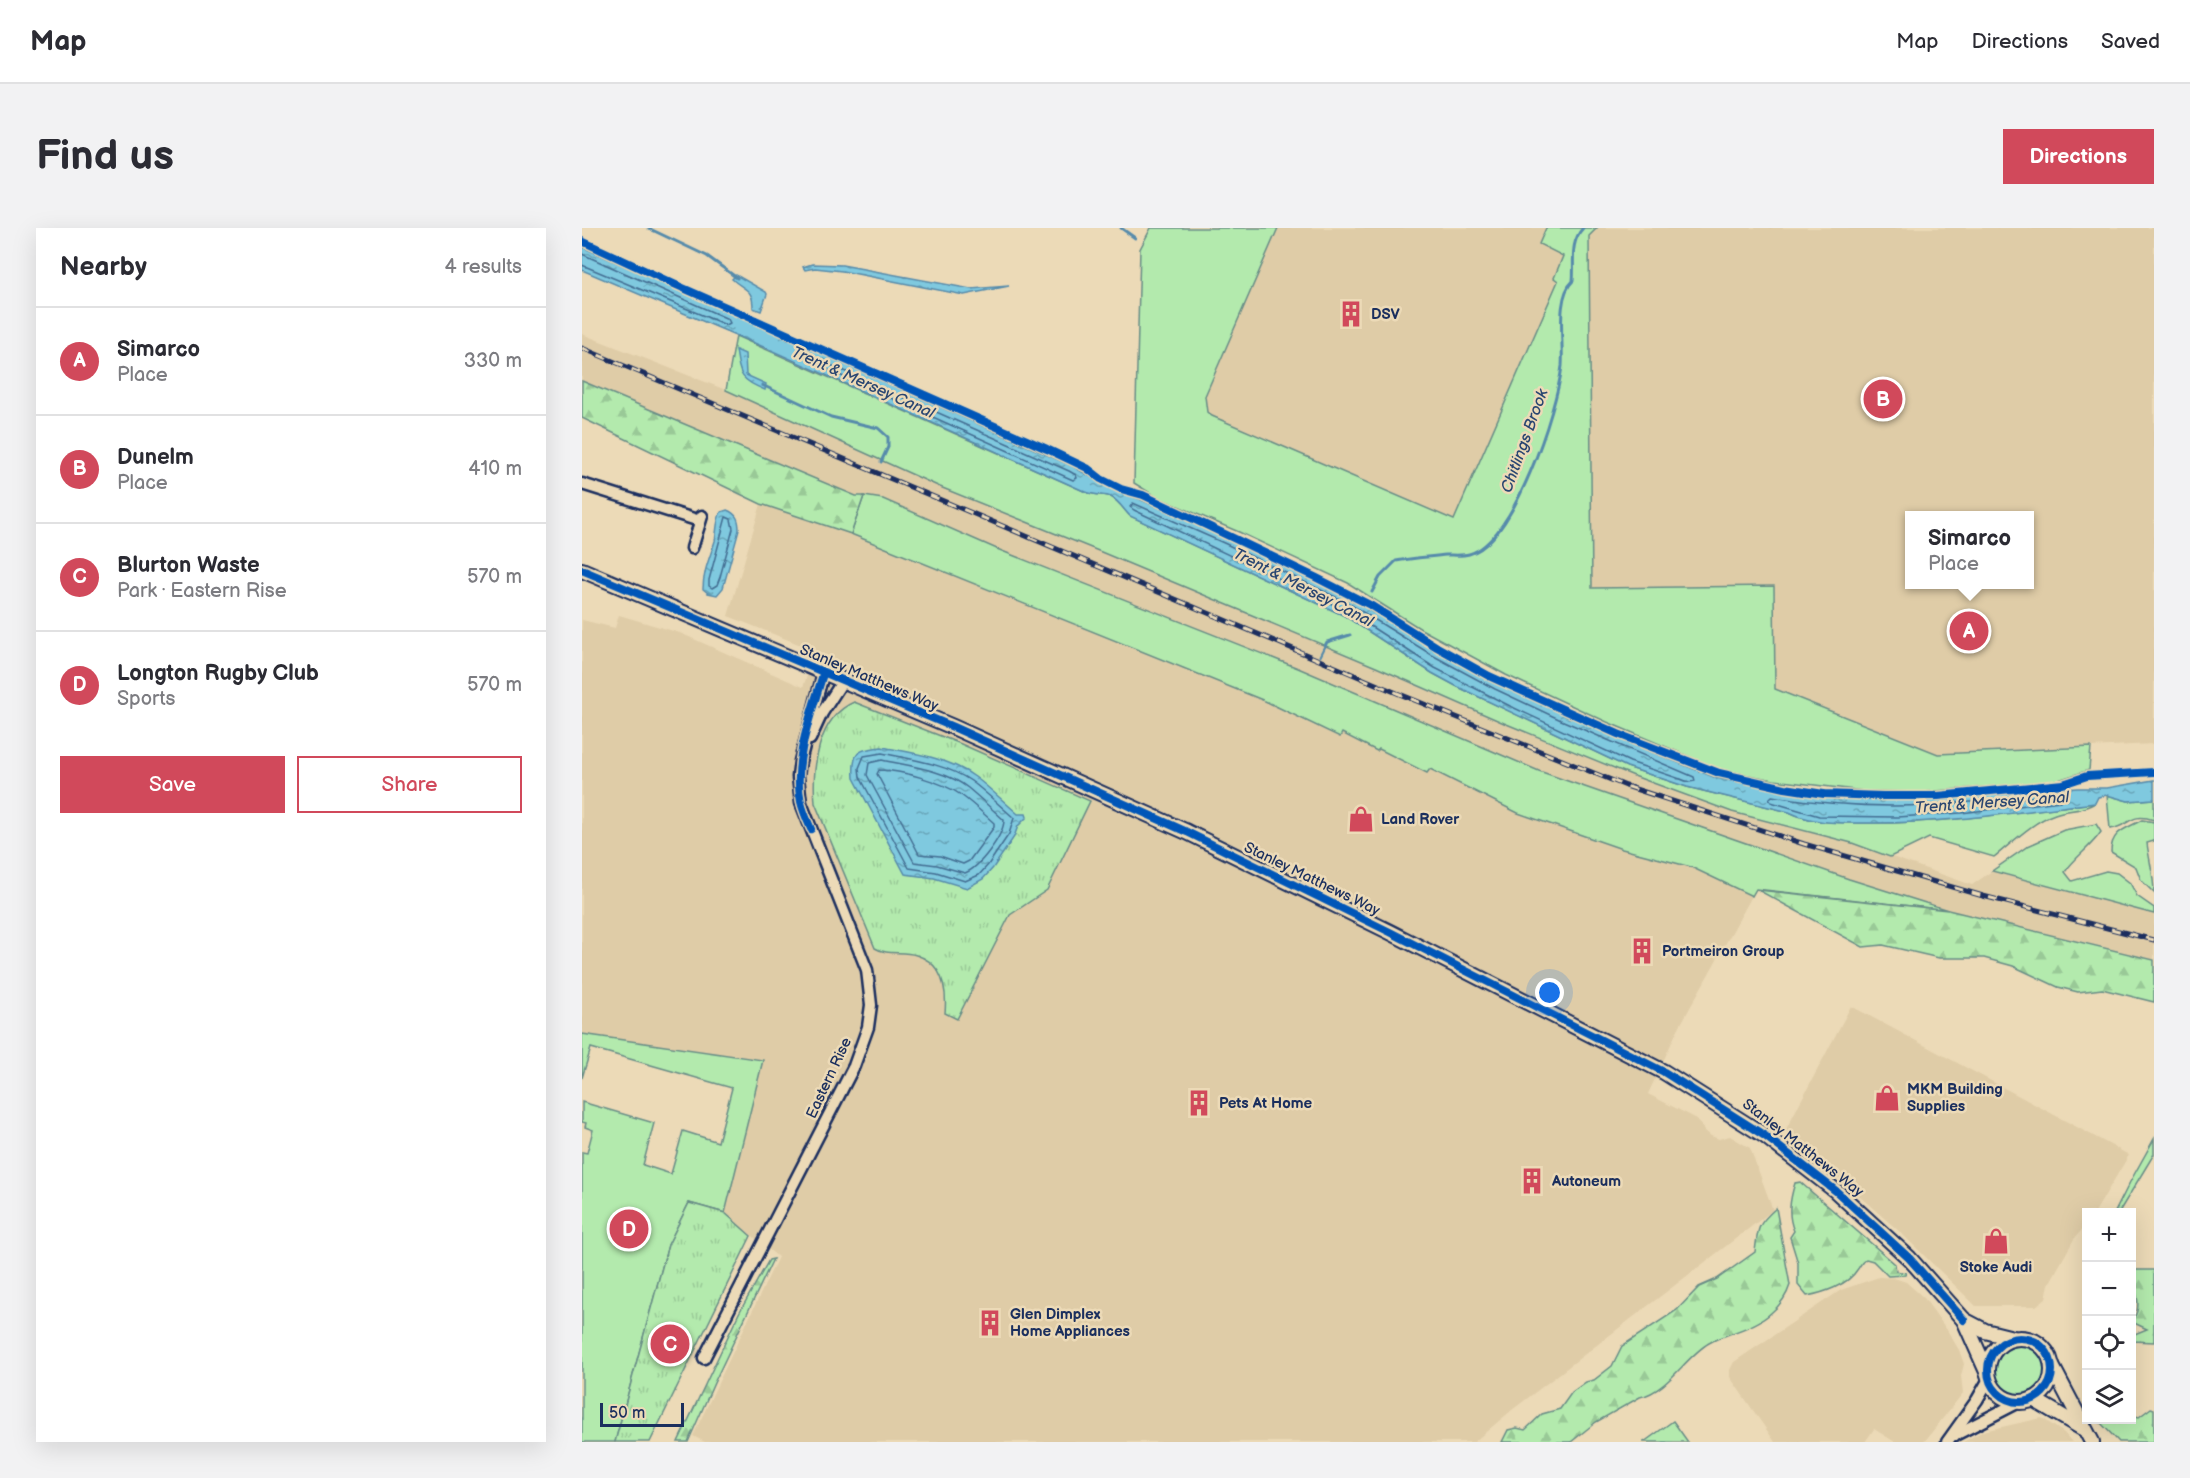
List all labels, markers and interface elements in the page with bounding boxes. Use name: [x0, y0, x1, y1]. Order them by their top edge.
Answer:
text: Map: [30, 25, 86, 58]
text: Map: [1896, 29, 1939, 54]
text: Directions: [1972, 29, 2068, 54]
text: Saved: [2101, 29, 2160, 54]
button: Directions: [2003, 129, 2154, 184]
text: Find us: [36, 131, 174, 182]
text: Nearby: [60, 252, 147, 283]
text: 4 results: [444, 255, 522, 279]
building icon: DSV: [1336, 299, 1366, 329]
place label: DSV: [1371, 305, 1401, 324]
text: Simarco: [117, 336, 200, 363]
water label: Trent & Mersey Canal: [789, 343, 939, 424]
text: A: [73, 349, 86, 373]
text: 330 m: [464, 349, 522, 373]
text: Place: [117, 363, 168, 387]
pin: B: [1864, 376, 1902, 422]
water label: Chitlings Brook: [1497, 385, 1553, 496]
text: Dunelm: [117, 444, 194, 471]
text: B: [72, 457, 87, 481]
text: 410 m: [468, 457, 522, 481]
text: Place: [117, 471, 168, 495]
popup: [1905, 511, 2034, 589]
text: Simarco: [1928, 525, 2011, 552]
water label: Trent & Mersey Canal: [1230, 544, 1377, 632]
text: Blurton Waste: [117, 552, 260, 579]
text: Place: [1928, 552, 1979, 576]
text: C: [72, 565, 87, 589]
text: 570 m: [467, 565, 522, 589]
text: Park · Eastern Rise: [117, 579, 287, 603]
pin: A: [1950, 608, 1988, 654]
street label: Stanley Matthews Way: [797, 640, 941, 716]
text: Longton Rugby Club: [117, 660, 319, 687]
text: D: [73, 673, 86, 697]
text: 570 m: [467, 673, 522, 697]
text: Sports: [117, 687, 175, 711]
button: Save: [60, 756, 285, 813]
button: Share: [297, 756, 522, 813]
water label: Trent & Mersey Canal: [1914, 788, 2071, 818]
shop icon: Land Rover: [1346, 804, 1376, 834]
place label: Land Rover: [1381, 810, 1460, 829]
street label: Stanley Matthews Way: [1241, 838, 1383, 920]
building icon: Portmeiron Group: [1627, 936, 1657, 966]
place label: Portmeiron Group: [1662, 942, 1785, 961]
your location: [1535, 978, 1564, 1007]
street label: Eastern Rise: [802, 1034, 856, 1122]
place label: MKM Building Supplies: [1907, 1080, 2003, 1116]
shop icon: MKM Building Supplies: [1872, 1083, 1902, 1113]
building icon: Pets At Home: [1184, 1088, 1214, 1118]
place label: Pets At Home: [1219, 1094, 1313, 1113]
street label: Stanley Matthews Way: [1738, 1095, 1868, 1201]
building icon: Autoneum: [1517, 1166, 1547, 1196]
place label: Autoneum: [1551, 1172, 1621, 1191]
pin: D: [610, 1206, 648, 1252]
map controls: [2082, 1208, 2136, 1424]
button: +: [2082, 1208, 2136, 1262]
shop icon: Stoke Audi: [1981, 1226, 2011, 1256]
place label: Stoke Audi: [1960, 1258, 2032, 1277]
button: −: [2082, 1262, 2136, 1316]
place label: Glen Dimplex Home Appliances: [1010, 1305, 1130, 1341]
building icon: Glen Dimplex Home Appliances: [975, 1308, 1005, 1338]
button: locate: [2082, 1316, 2136, 1370]
pin: C: [650, 1322, 689, 1366]
button: layers: [2082, 1370, 2136, 1424]
scale bar: [600, 1400, 684, 1428]
text: 50 m: [609, 1404, 645, 1423]

